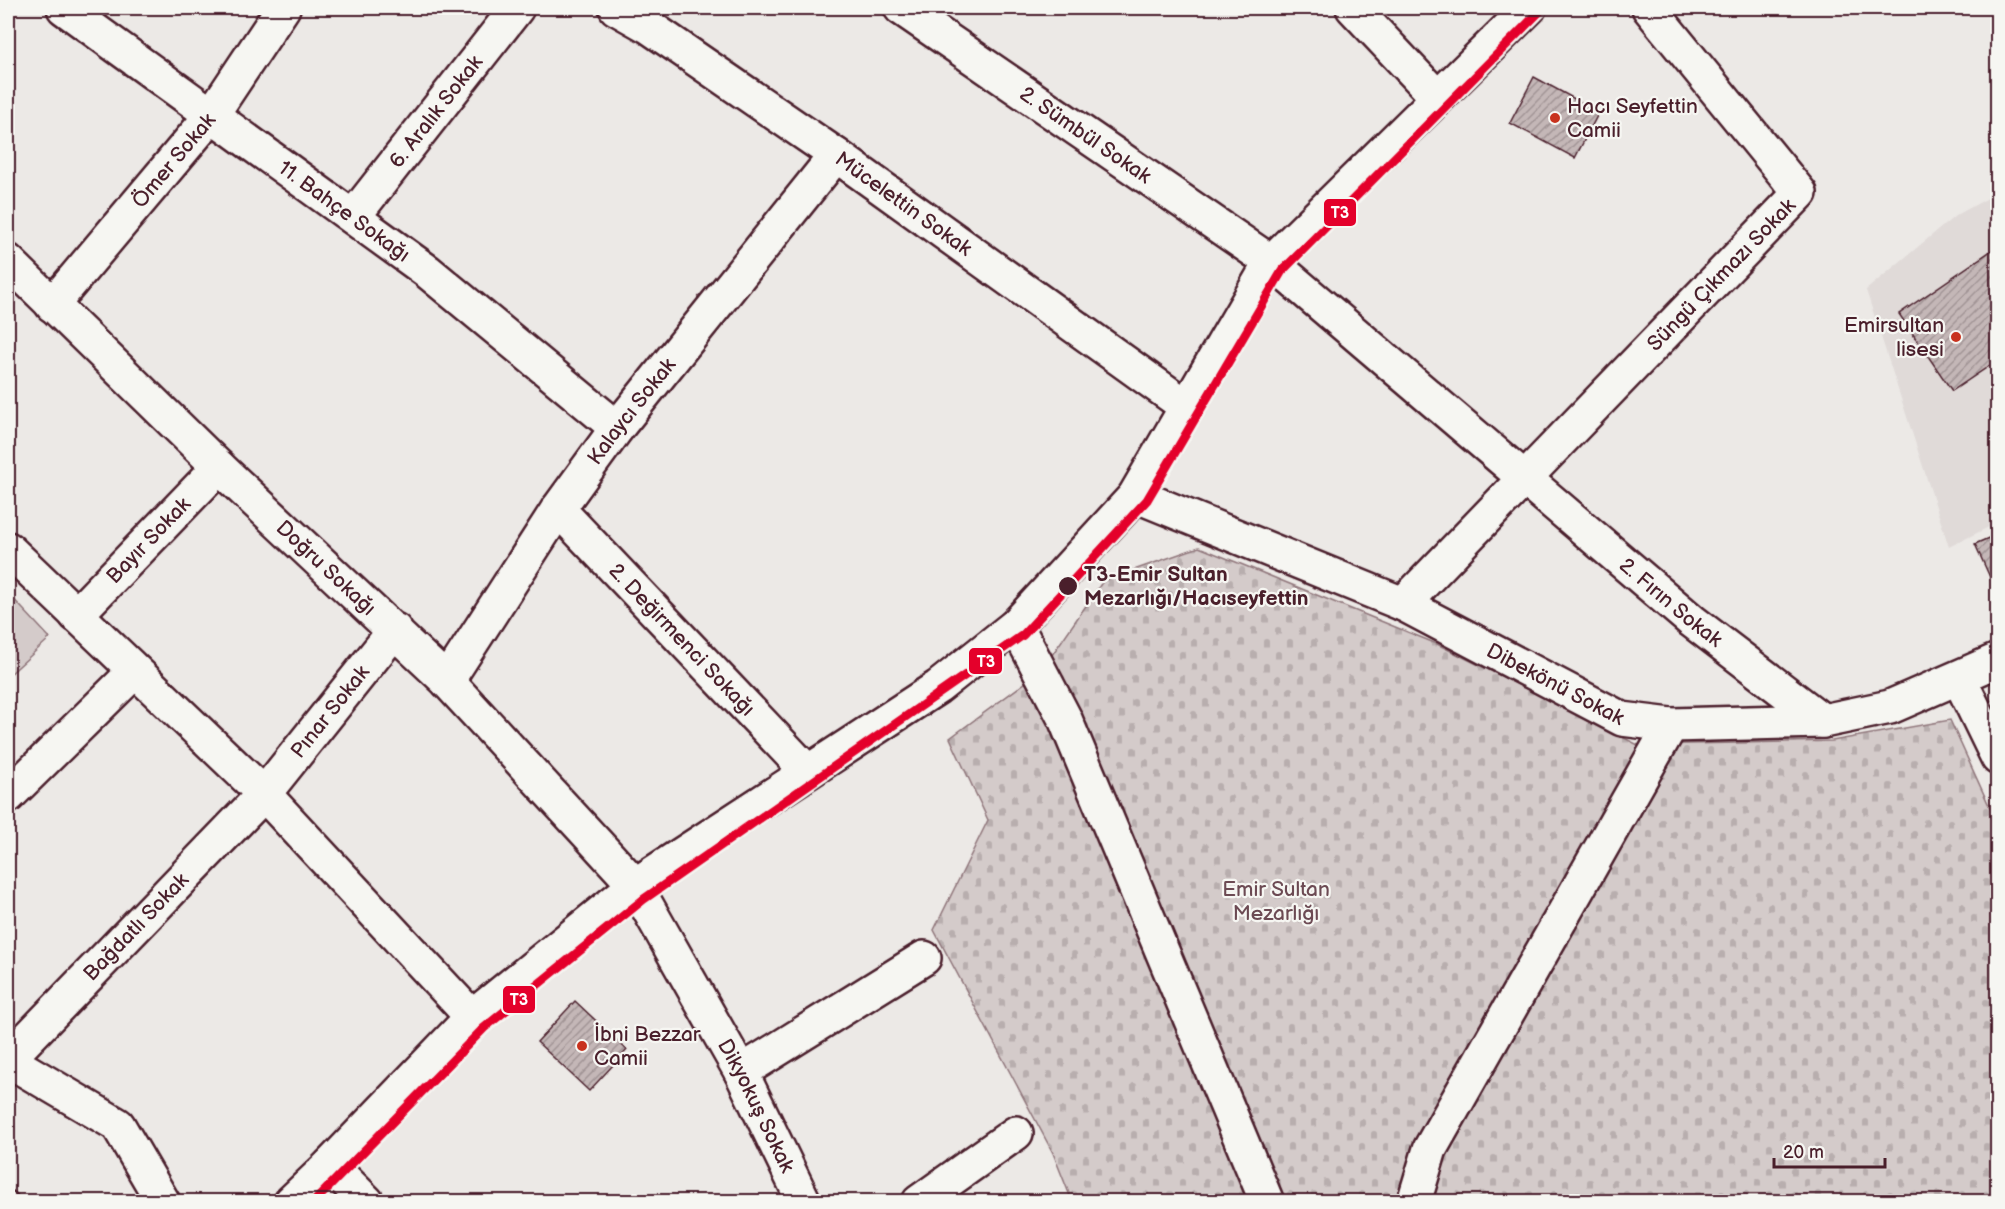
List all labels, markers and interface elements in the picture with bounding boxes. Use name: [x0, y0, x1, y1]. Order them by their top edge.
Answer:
street label: 6. Aralık Sokak: [384, 50, 488, 173]
street label: 2. Sümbül Sokak: [1015, 81, 1157, 189]
place label: Hacı Seyfettin Camii: [1567, 94, 1698, 143]
street label: Ömer Sokak: [127, 107, 221, 213]
marker: Hacı Seyfettin Camii: [1548, 111, 1562, 125]
street label: Mücelettin Sokak: [830, 146, 977, 261]
street label: 11. Bahçe Sokağı: [274, 155, 415, 267]
street label: Süngü Çıkmazı Sokak: [1642, 193, 1801, 356]
line badge: T3: [1323, 198, 1357, 227]
text: T3: [1331, 204, 1349, 223]
place label: Emirsultan lisesi: [1844, 313, 1944, 362]
marker: Emirsultan lisesi: [1949, 330, 1963, 344]
street label: Kalaycı Sokak: [582, 352, 681, 470]
street label: Bayır Sokak: [101, 491, 196, 589]
street label: Doğru Sokağı: [271, 515, 381, 620]
street label: 2. Fırın Sokak: [1615, 552, 1728, 653]
street label: 2. Değirmenci Sokağı: [604, 558, 760, 721]
place label: T3-Emir Sultan Mezarlığı/Hacıseyfettin: [1084, 562, 1309, 611]
marker: T3-Emir Sultan Mezarlığı/Hacıseyfettin: [1057, 575, 1079, 597]
street label: Dibekönü Sokak: [1483, 638, 1629, 731]
line badge: T3: [968, 647, 1003, 675]
text: T3: [977, 653, 995, 672]
street label: Pınar Sokak: [285, 660, 375, 763]
street label: Bağdatlı Sokak: [78, 867, 194, 986]
park label: Emir Sultan Mezarlığı: [1222, 877, 1330, 926]
line badge: T3: [502, 985, 536, 1014]
text: T3: [510, 991, 528, 1010]
place label: İbni Bezzar Camii: [594, 1022, 701, 1071]
street label: Dikyokuş Sokak: [712, 1034, 801, 1177]
marker: İbni Bezzar Camii: [575, 1039, 589, 1053]
scale bar: [1774, 1131, 1885, 1169]
text: 20 m: [1783, 1142, 1824, 1163]

